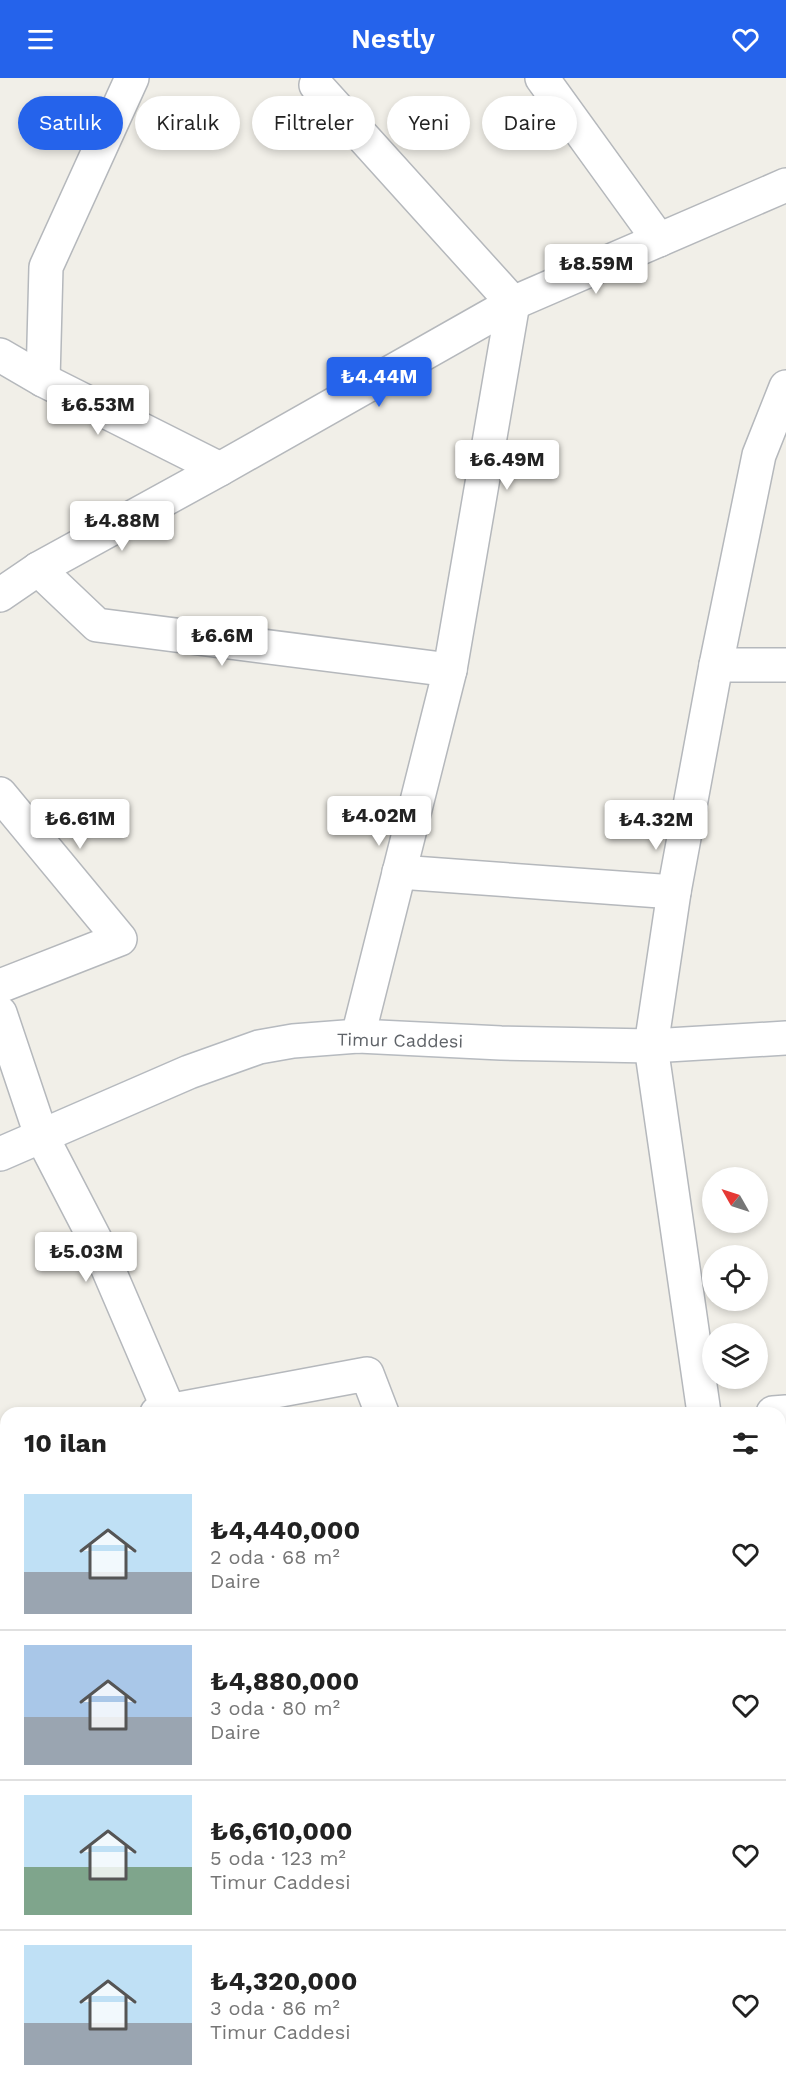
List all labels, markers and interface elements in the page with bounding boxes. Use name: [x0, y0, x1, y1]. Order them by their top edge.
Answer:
icon: menu: [24, 23, 57, 56]
text: Nestly: [351, 23, 435, 55]
icon: heart: [729, 23, 762, 56]
chip: Satılık: [18, 96, 123, 150]
chip: Kiralık: [135, 96, 240, 150]
chip: Filtreler: [252, 96, 375, 150]
chip: Yeni: [387, 96, 470, 150]
chip: Daire: [482, 96, 577, 150]
pin: ₺8.59M: [547, 244, 645, 295]
text: ₺8.59M: [559, 251, 633, 275]
pin: ₺4.44M: [330, 357, 428, 408]
text: ₺4.44M: [341, 364, 417, 388]
pin: ₺6.53M: [49, 385, 147, 436]
text: ₺6.53M: [61, 392, 135, 416]
pin: ₺6.49M: [458, 440, 556, 491]
text: ₺6.49M: [469, 447, 545, 471]
pin: ₺4.88M: [73, 501, 171, 552]
text: ₺4.88M: [84, 508, 160, 532]
pin: ₺6.6M: [180, 616, 264, 667]
text: ₺6.6M: [191, 623, 253, 647]
pin: ₺4.02M: [330, 796, 428, 847]
pin: ₺6.61M: [31, 799, 129, 850]
pin: ₺4.32M: [607, 800, 705, 851]
text: ₺4.02M: [341, 803, 417, 827]
text: ₺6.61M: [45, 806, 115, 830]
text: ₺4.32M: [619, 807, 693, 831]
street label: Timur Caddesi: [337, 1028, 463, 1052]
north arrow: [702, 1167, 768, 1233]
map controls: [702, 1167, 768, 1389]
pin: ₺5.03M: [37, 1232, 135, 1283]
text: ₺5.03M: [49, 1239, 123, 1263]
button: locate: [702, 1245, 768, 1311]
button: layers: [702, 1323, 768, 1389]
icon: filters: [729, 1427, 762, 1460]
text: 10 ilan: [24, 1428, 107, 1458]
text: ₺4,440,000: [210, 1515, 360, 1545]
icon: home: [72, 1518, 144, 1590]
icon: heart: [729, 1538, 762, 1571]
text: 2 oda · 68 m²: [210, 1545, 340, 1569]
text: Daire: [210, 1569, 260, 1593]
text: ₺4,880,000: [210, 1666, 359, 1696]
icon: home: [72, 1669, 144, 1741]
icon: heart: [729, 1689, 762, 1722]
text: 3 oda · 80 m²: [210, 1696, 340, 1720]
text: Daire: [210, 1720, 260, 1744]
text: ₺6,610,000: [210, 1816, 353, 1846]
icon: home: [72, 1819, 144, 1891]
icon: heart: [729, 1839, 762, 1872]
text: 5 oda · 123 m²: [210, 1846, 346, 1870]
text: Timur Caddesi: [210, 1870, 351, 1894]
text: ₺4,320,000: [210, 1966, 358, 1996]
icon: home: [72, 1969, 144, 2041]
icon: heart: [729, 1989, 762, 2022]
text: 3 oda · 86 m²: [210, 1996, 340, 2020]
text: Timur Caddesi: [210, 2020, 351, 2044]

